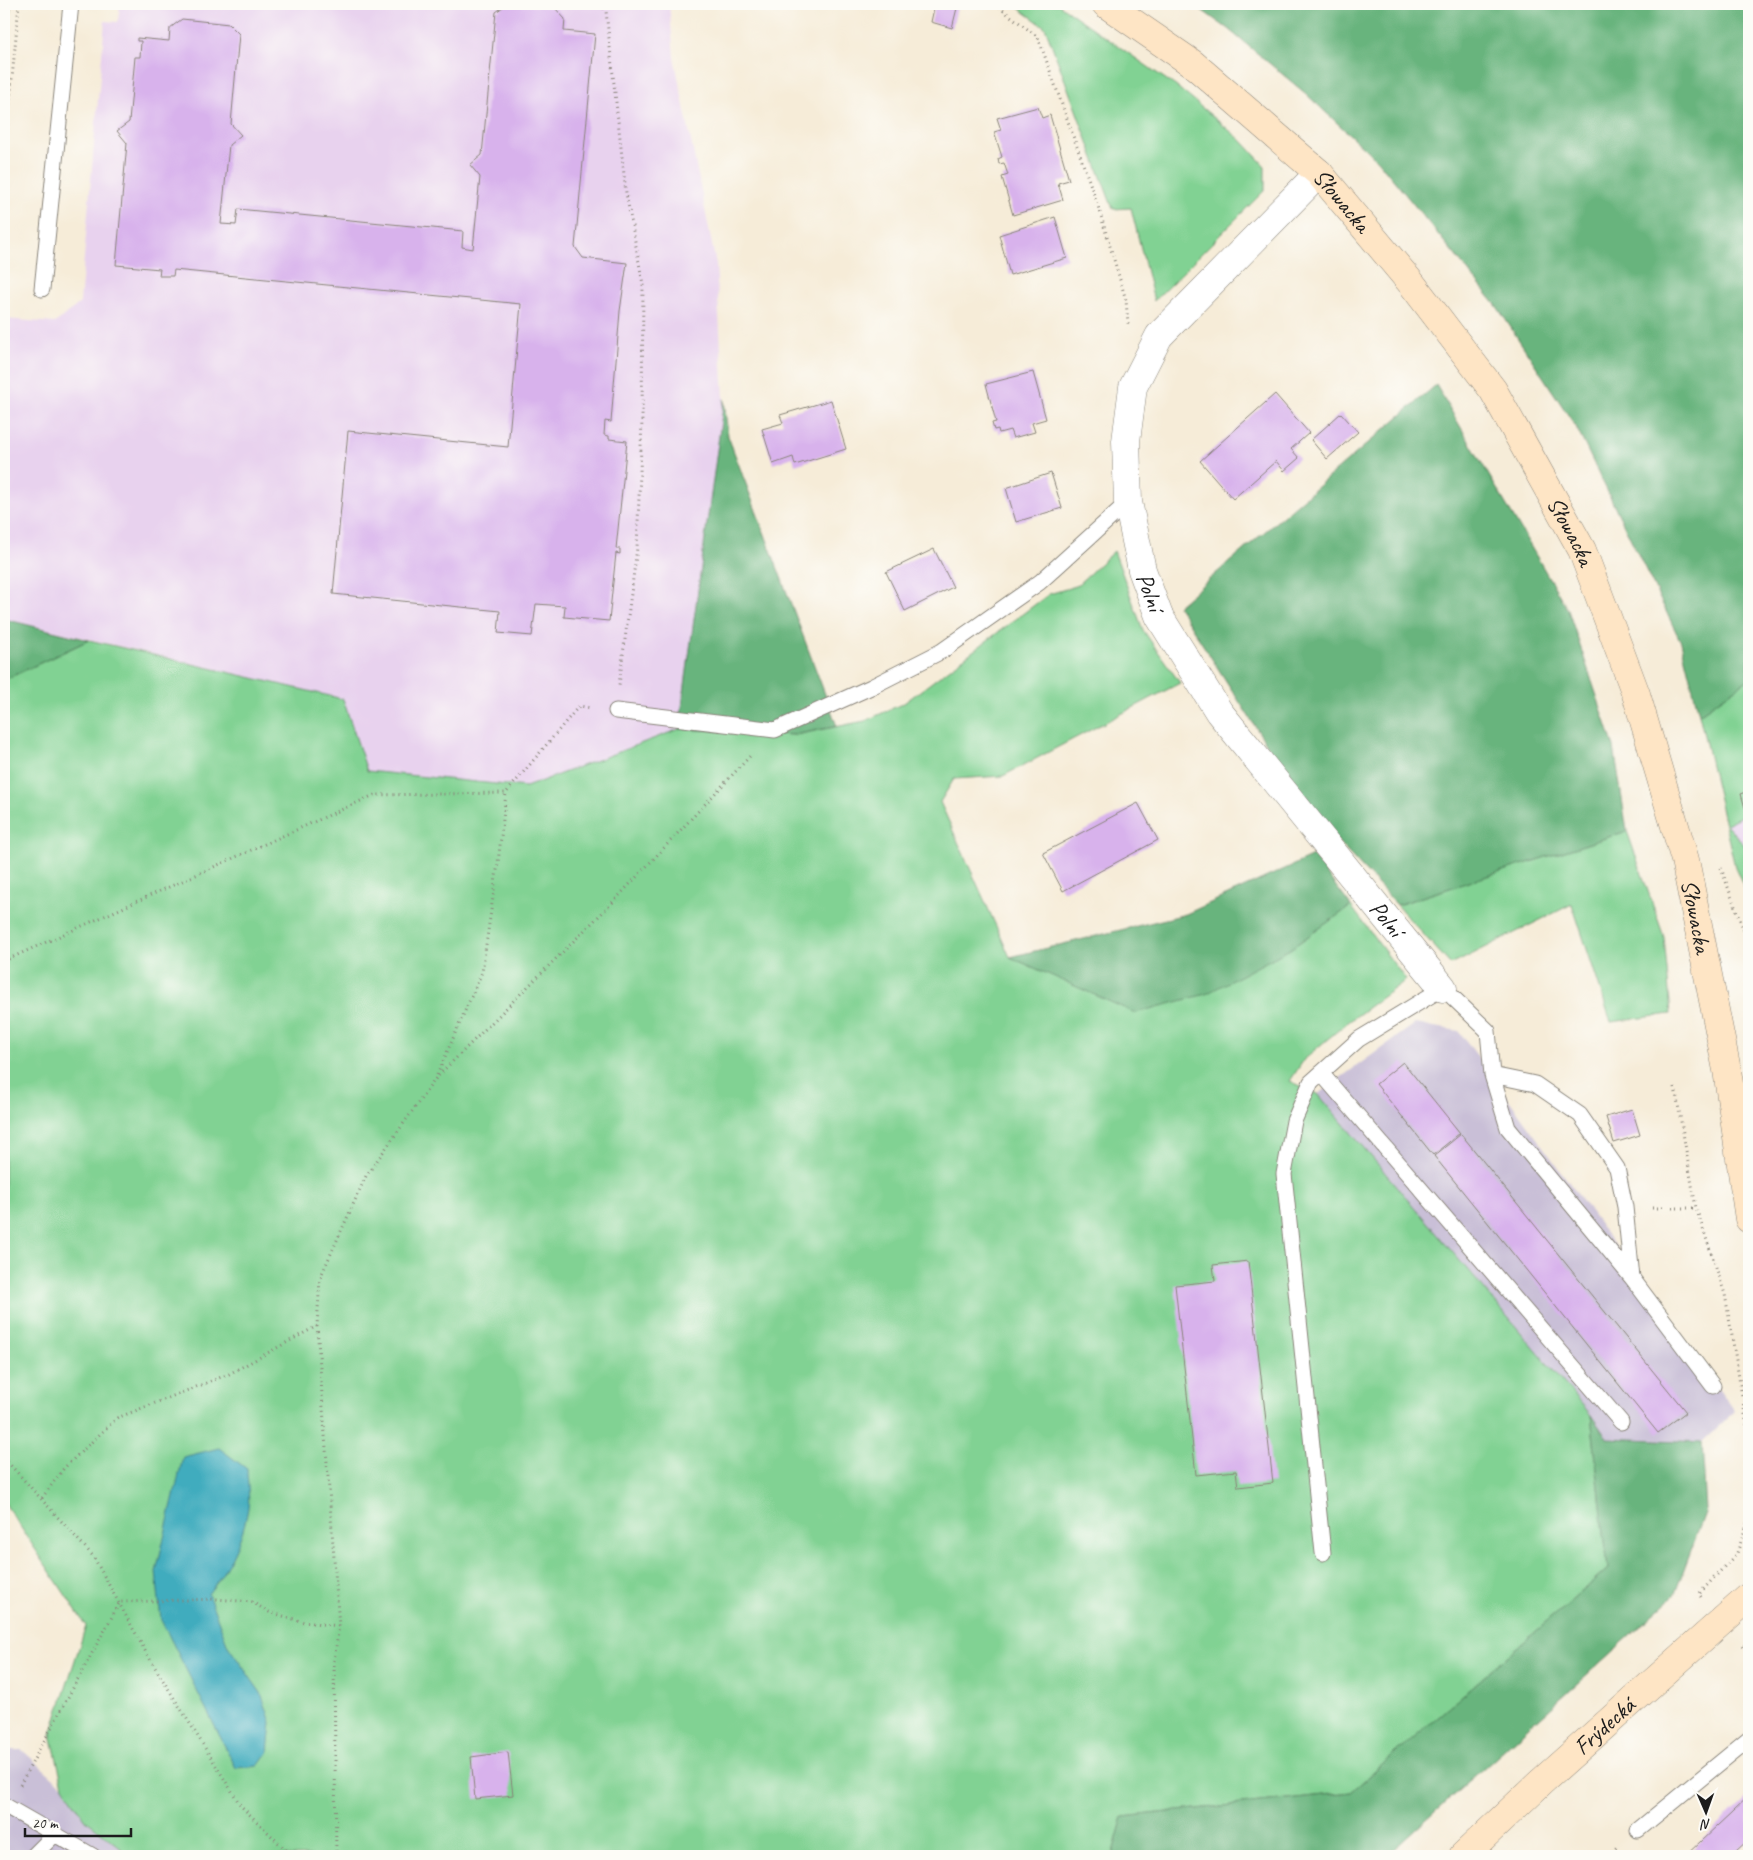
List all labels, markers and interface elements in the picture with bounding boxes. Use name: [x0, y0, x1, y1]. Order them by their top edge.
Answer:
street label: Słowacka: [1307, 162, 1379, 240]
street label: Słowacka: [1540, 491, 1602, 572]
street label: Polní: [1129, 569, 1172, 619]
street label: Słowacka: [1674, 877, 1719, 958]
street label: Polní: [1363, 894, 1413, 946]
street label: Frýdecká: [1567, 1689, 1643, 1761]
north arrow: [1680, 1788, 1730, 1838]
scale bar: [25, 1805, 131, 1837]
text: 20 m: [32, 1814, 59, 1833]
text: N: [1699, 1816, 1711, 1833]

